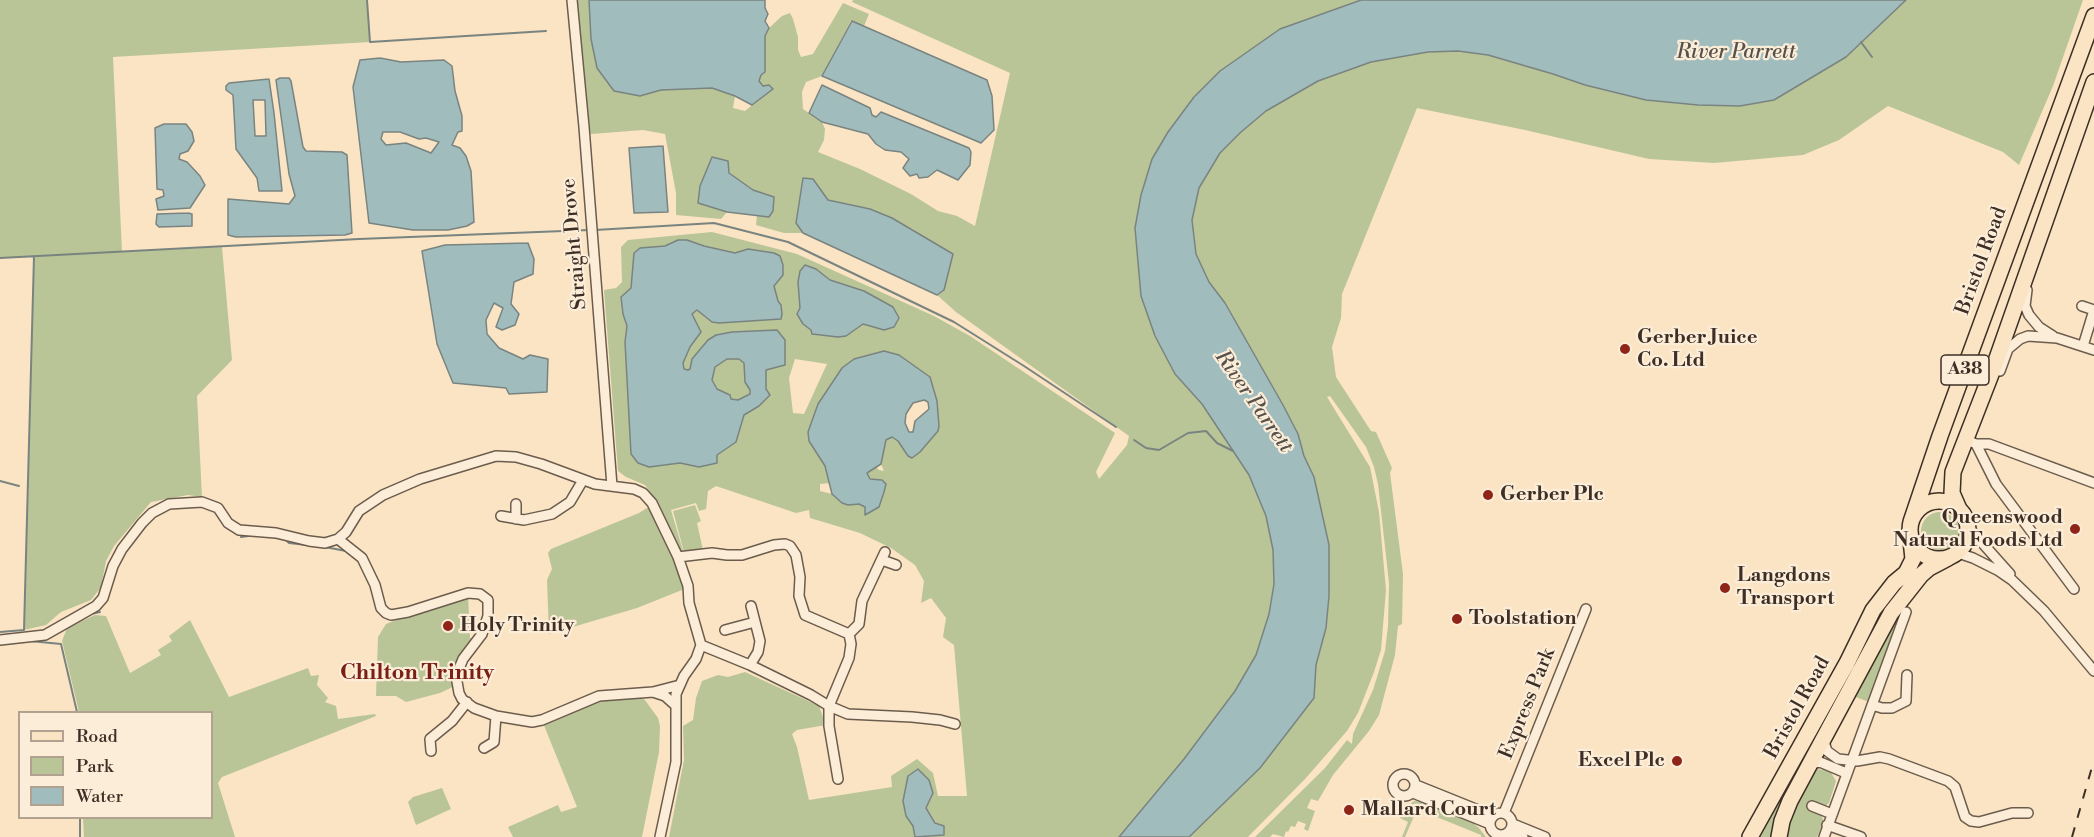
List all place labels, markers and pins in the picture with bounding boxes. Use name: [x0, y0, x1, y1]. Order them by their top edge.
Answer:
place label: Gerber Juice Co. Ltd: [1637, 326, 1757, 373]
marker: Gerber Juice Co. Ltd: [1618, 342, 1632, 356]
place label: Gerber Plc: [1500, 483, 1604, 507]
marker: Gerber Plc: [1481, 488, 1495, 502]
place label: Queenswood Natural Foods Ltd: [1893, 506, 2063, 553]
marker: Queenswood Natural Foods Ltd: [2068, 522, 2082, 536]
place label: Langdons Transport: [1737, 564, 1834, 611]
marker: Langdons Transport: [1718, 581, 1732, 595]
place label: Toolstation: [1469, 607, 1576, 631]
marker: Toolstation: [1450, 612, 1464, 626]
place label: Holy Trinity: [460, 614, 574, 638]
marker: Holy Trinity: [441, 619, 455, 633]
place label: Excel Plc: [1578, 749, 1665, 773]
marker: Excel Plc: [1670, 754, 1684, 768]
place label: Mallard Court: [1361, 798, 1496, 822]
marker: Mallard Court: [1342, 803, 1356, 817]

